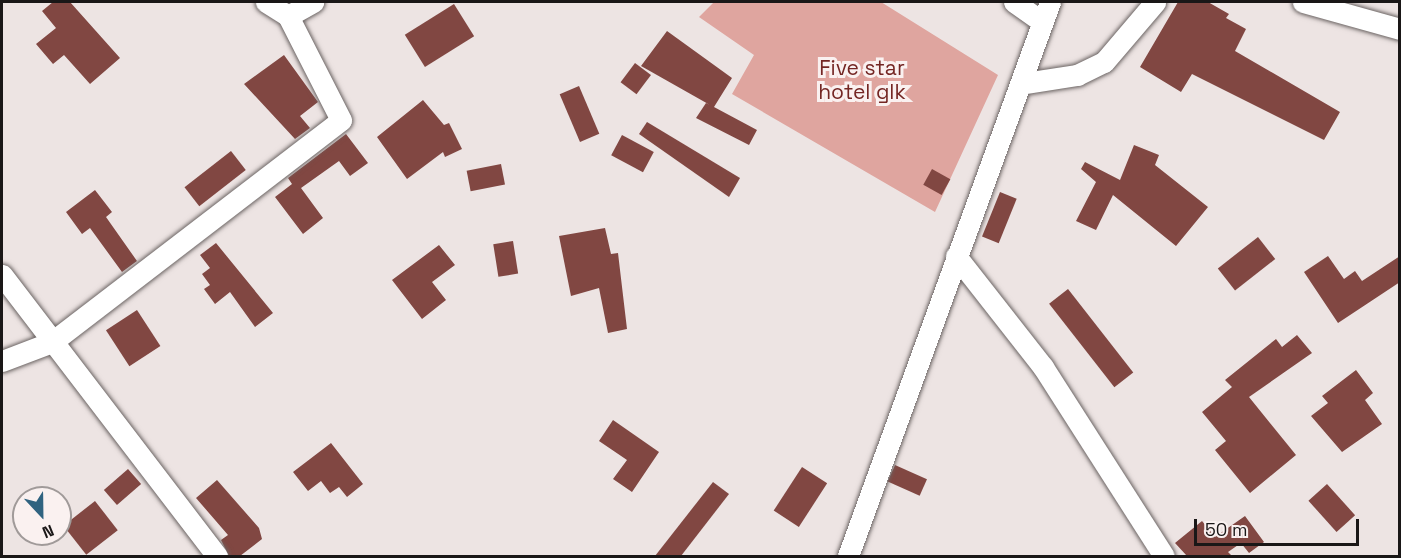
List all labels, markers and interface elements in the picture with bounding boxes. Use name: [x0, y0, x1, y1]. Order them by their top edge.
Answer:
park label: Five star hotel glk: [818, 55, 906, 105]
north arrow: [12, 486, 72, 546]
scale bar: [1197, 507, 1362, 545]
text: 50 m: [1205, 518, 1247, 541]
text: N: [39, 520, 57, 543]

